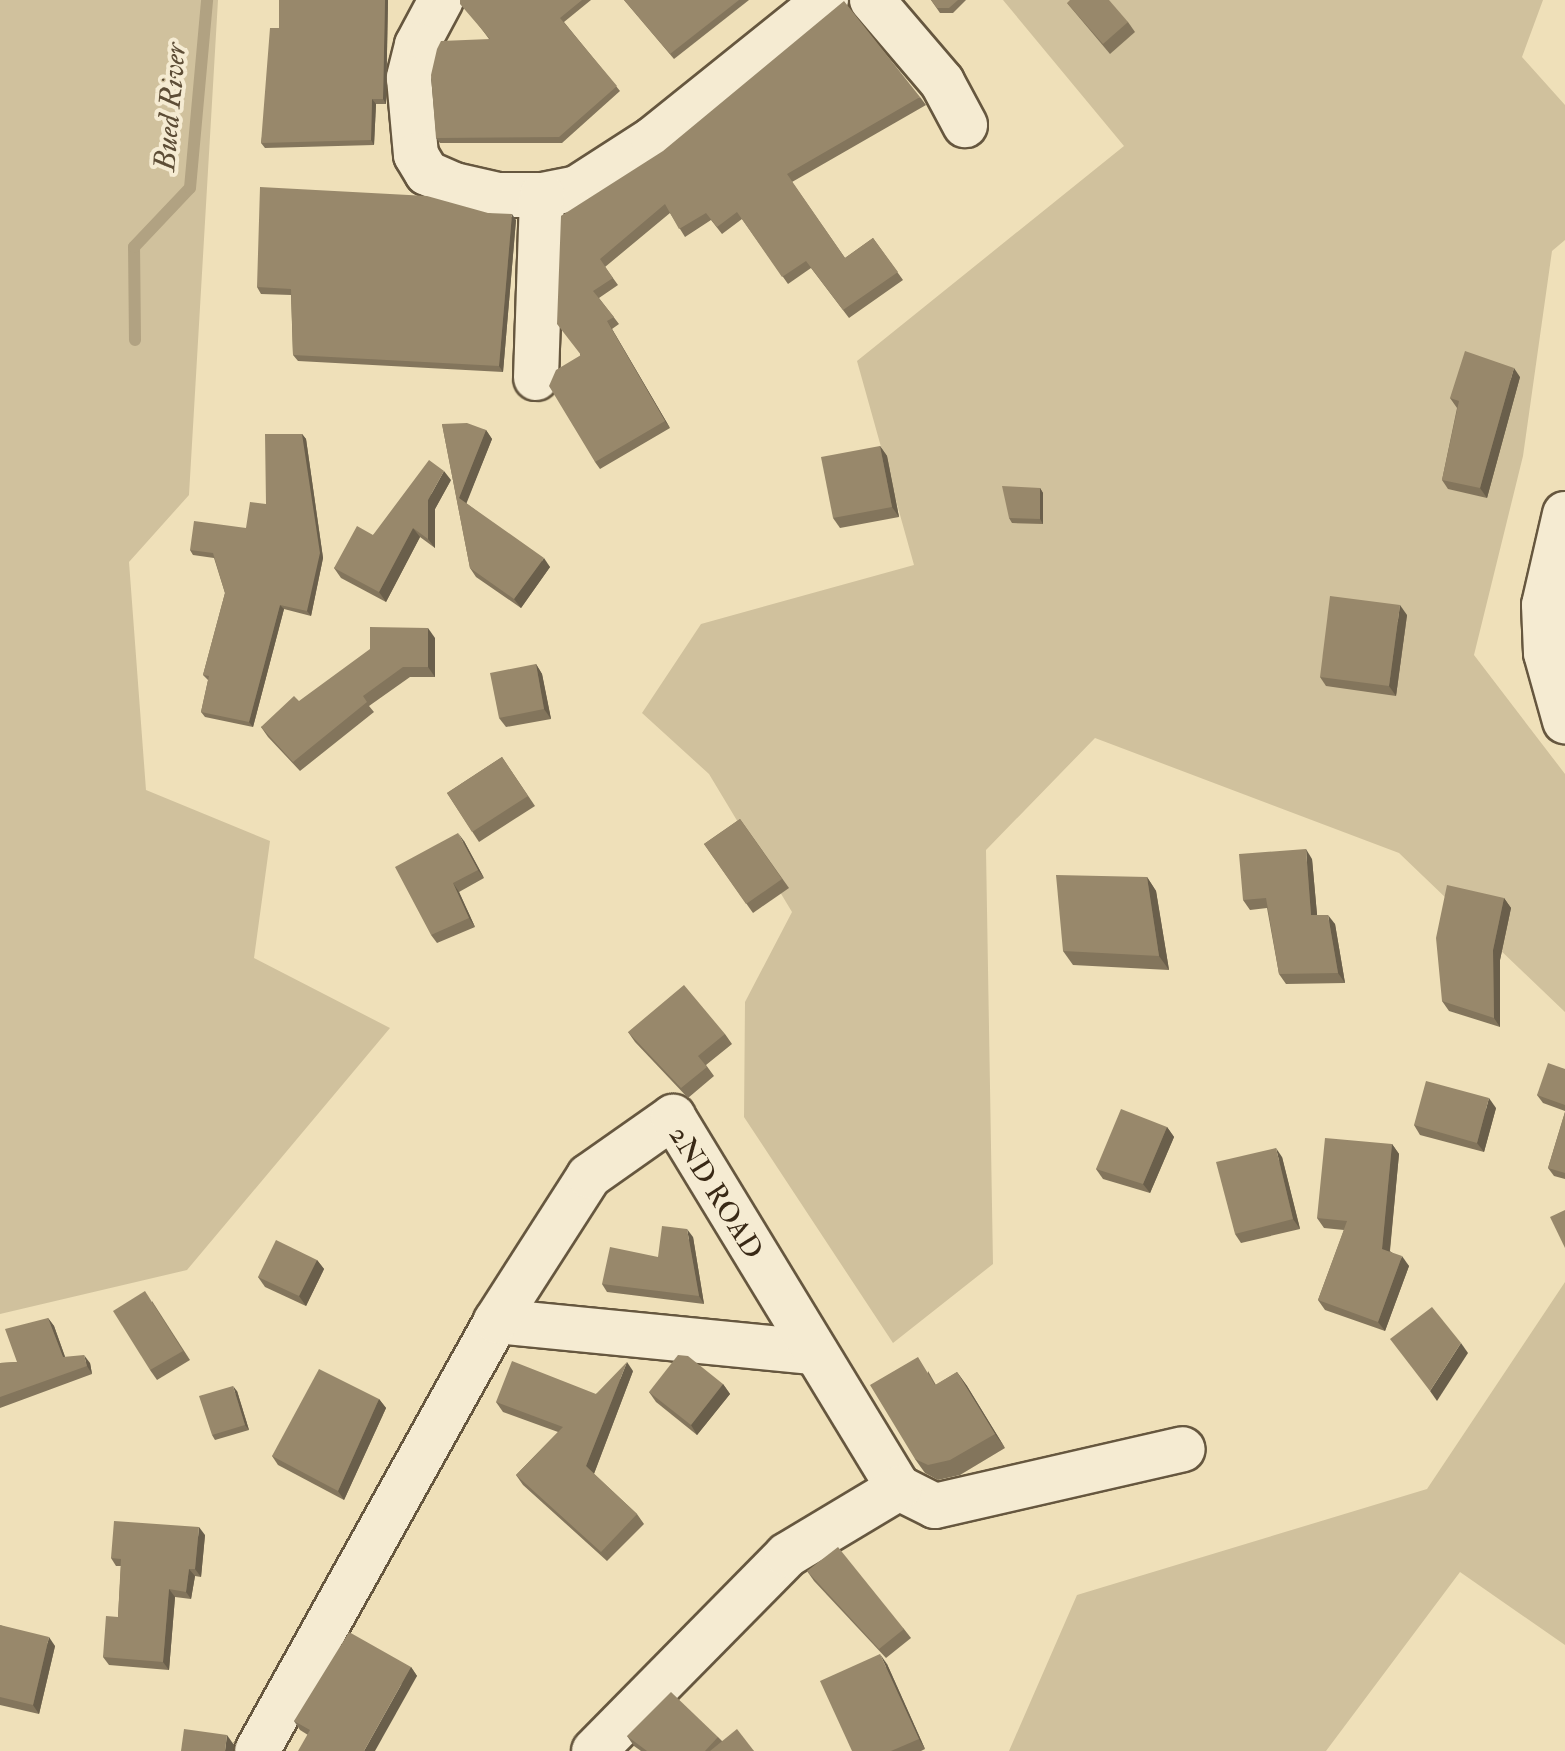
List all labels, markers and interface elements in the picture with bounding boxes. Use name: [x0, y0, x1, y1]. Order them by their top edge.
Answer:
water label: Bued River: [147, 42, 195, 172]
street label: 2ND ROAD: [661, 1120, 769, 1266]

